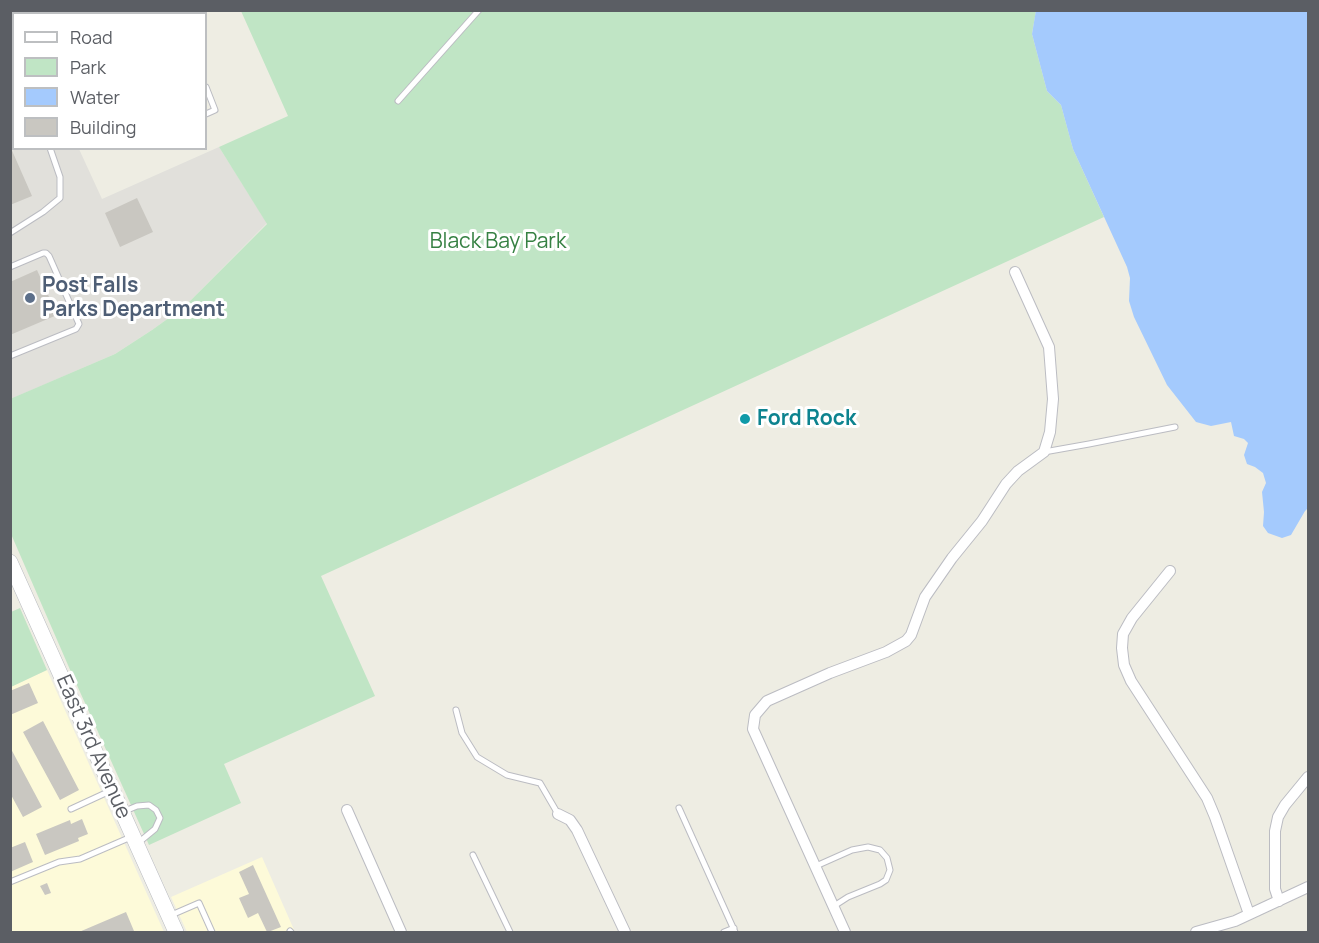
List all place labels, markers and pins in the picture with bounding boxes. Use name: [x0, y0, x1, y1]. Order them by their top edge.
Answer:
place label: Post Falls Parks Department: [42, 273, 225, 323]
marker: Post Falls Parks Department: [23, 291, 37, 305]
place label: Ford Rock: [757, 406, 856, 432]
marker: Ford Rock: [738, 412, 752, 426]

